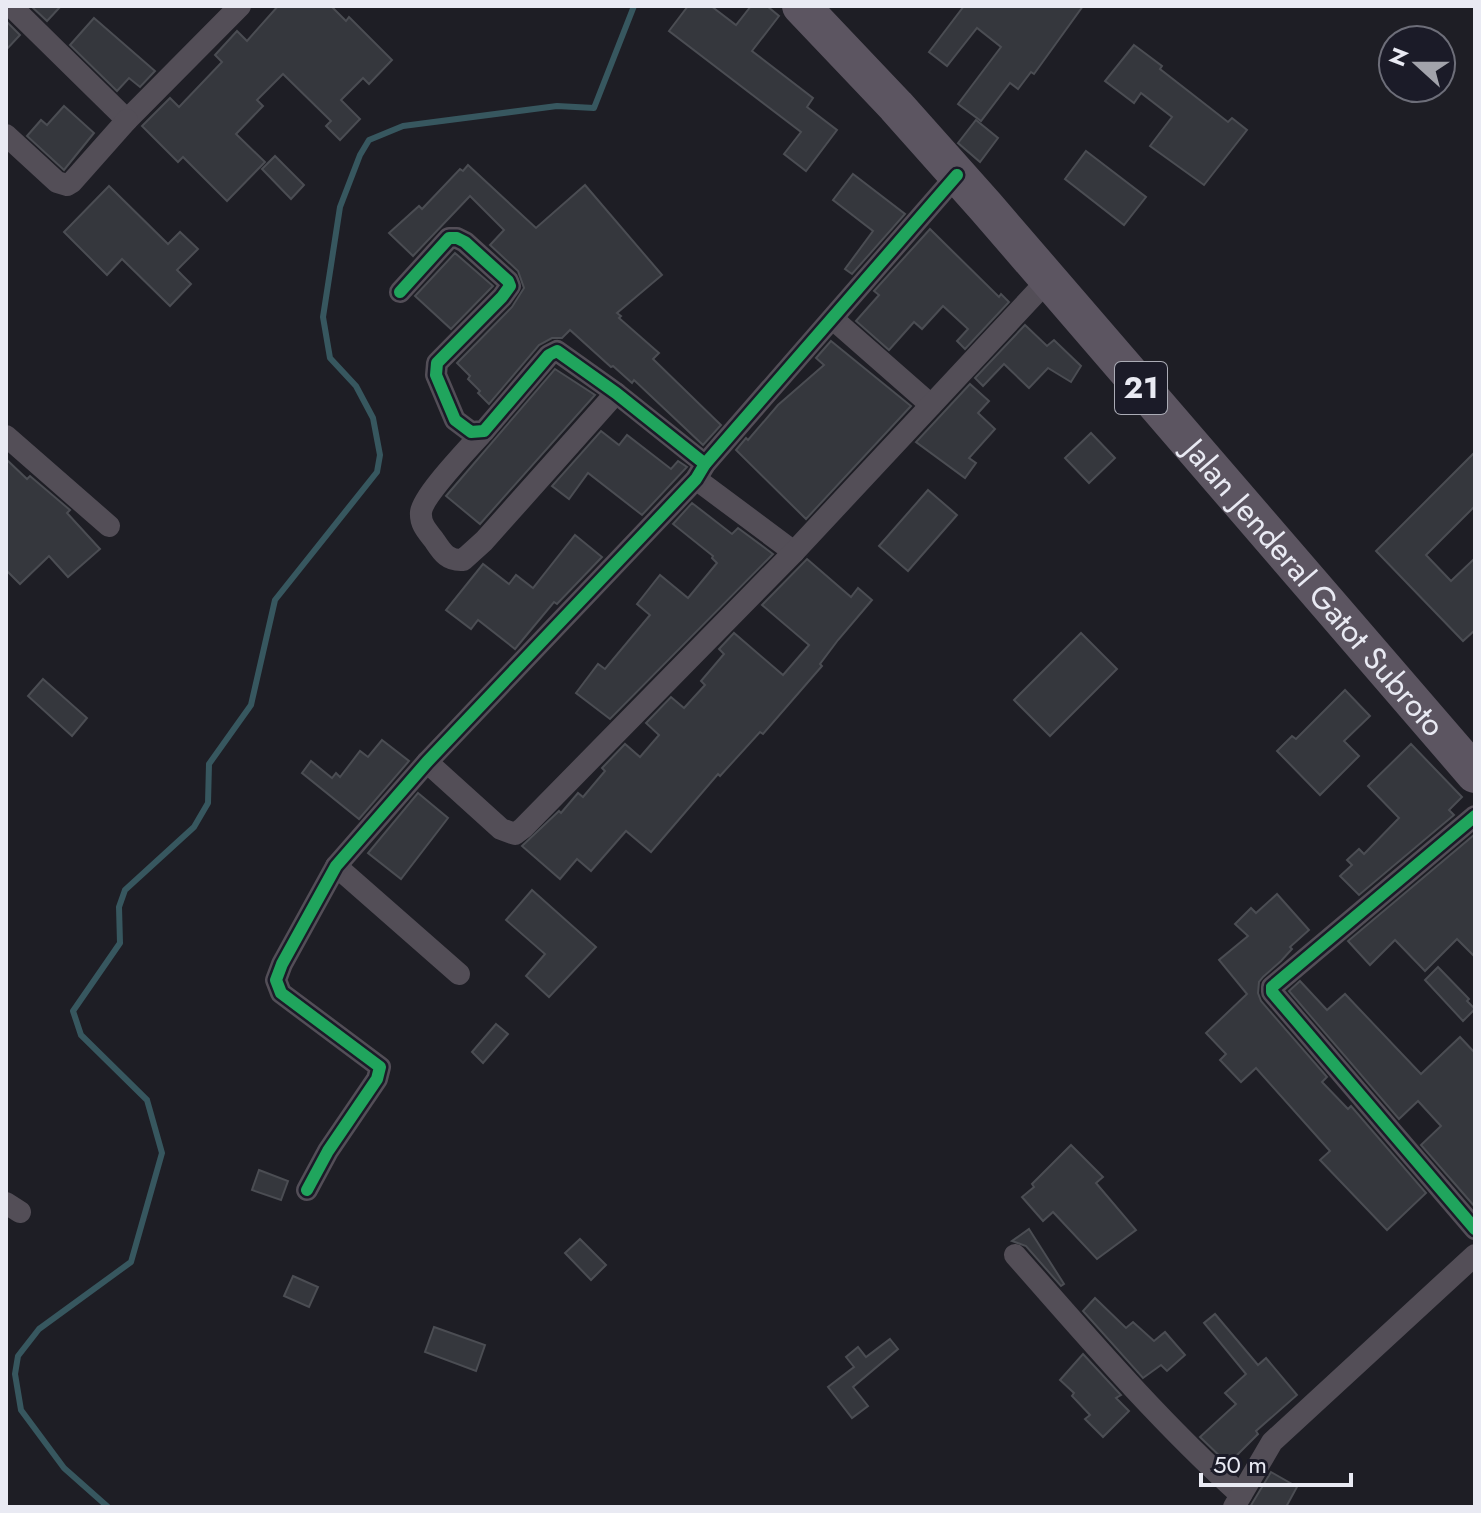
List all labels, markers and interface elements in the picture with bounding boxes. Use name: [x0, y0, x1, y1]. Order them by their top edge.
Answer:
north arrow: [1377, 24, 1457, 104]
text: N: [1380, 43, 1416, 71]
road number: 21: [1115, 362, 1167, 414]
street label: Jalan Jenderal Gatot Subroto: [1170, 426, 1456, 747]
scale bar: [1201, 1437, 1351, 1487]
text: 50 m: [1213, 1447, 1267, 1482]

